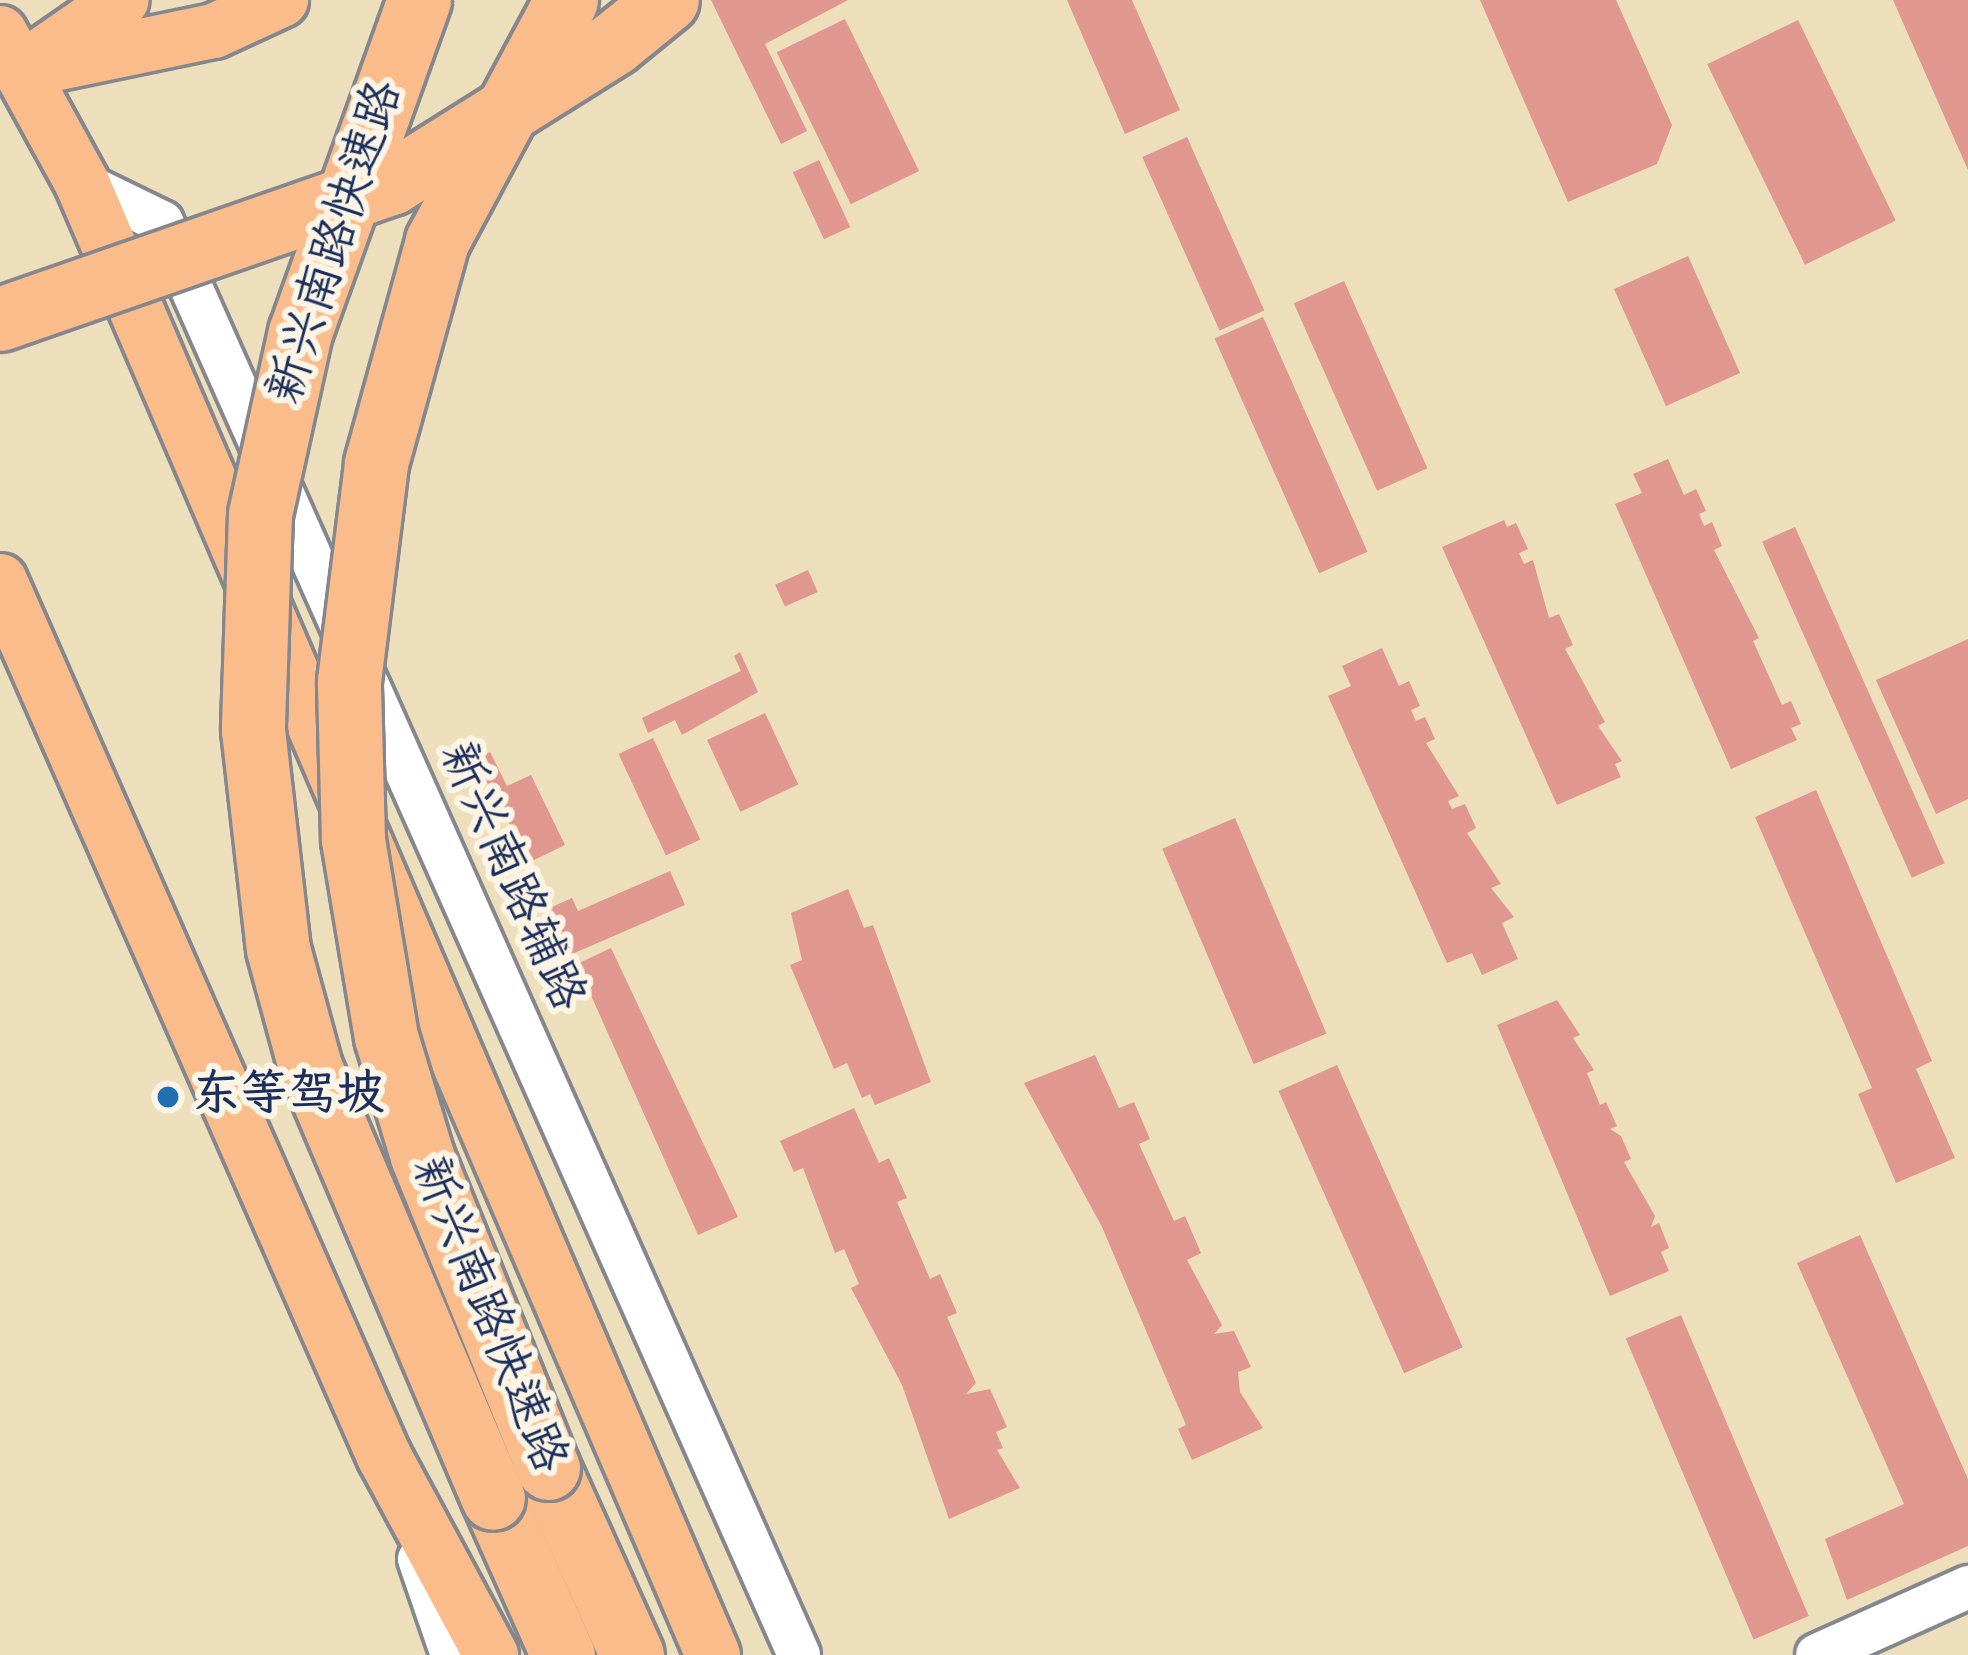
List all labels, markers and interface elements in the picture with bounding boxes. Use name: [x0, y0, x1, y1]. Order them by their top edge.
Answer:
street label: 新兴南路快速路: [258, 74, 416, 412]
street label: 新兴南路辅路: [425, 734, 595, 1020]
place label: 东等驾坡: [192, 1068, 384, 1126]
marker: 东等驾坡: [155, 1084, 181, 1110]
street label: 新兴南路快速路: [397, 1148, 577, 1482]

